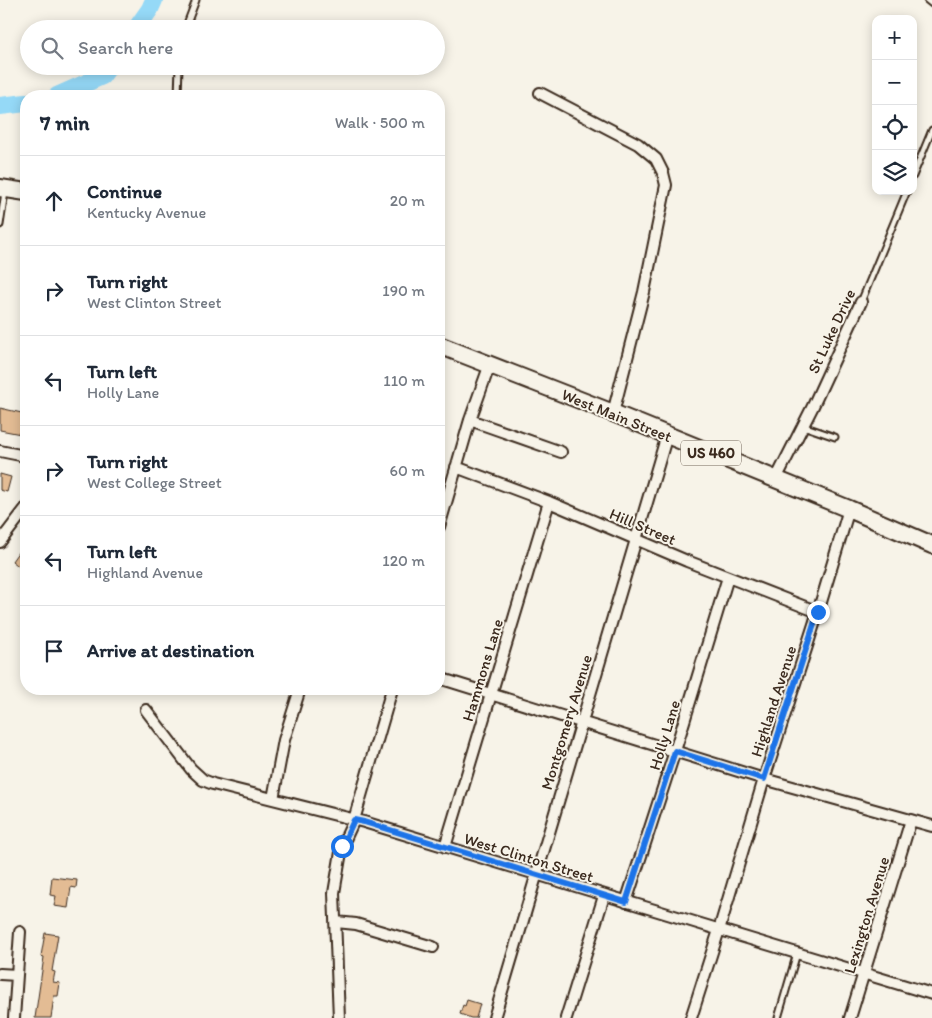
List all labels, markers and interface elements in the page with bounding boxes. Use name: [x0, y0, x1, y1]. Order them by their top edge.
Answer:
map controls: [872, 15, 917, 195]
button: +: [872, 15, 917, 60]
search box: [20, 20, 445, 75]
icon: search: [38, 34, 66, 62]
text: Search here: [78, 36, 173, 59]
button: −: [872, 60, 917, 105]
button: locate: [872, 105, 917, 150]
text: 7 min: [40, 110, 89, 135]
text: Walk · 500 m: [335, 113, 425, 132]
button: layers: [872, 150, 917, 195]
text: Continue: [87, 180, 162, 203]
icon: ahead: [40, 187, 68, 215]
text: 20 m: [390, 191, 425, 210]
text: Kentucky Avenue: [87, 203, 206, 222]
text: Turn right: [87, 270, 168, 293]
icon: right: [40, 277, 68, 305]
text: 190 m: [382, 281, 425, 300]
street label: St Luke Drive: [804, 286, 859, 376]
text: West Clinton Street: [87, 293, 222, 312]
text: Turn left: [87, 360, 157, 383]
icon: left: [40, 367, 68, 395]
text: 110 m: [383, 371, 425, 390]
text: Holly Lane: [87, 383, 159, 402]
street label: West Main Street: [559, 385, 675, 446]
road number: US 460: [681, 440, 741, 466]
text: Turn right: [87, 450, 168, 473]
icon: right: [40, 457, 68, 485]
text: 60 m: [390, 461, 425, 480]
text: West College Street: [87, 473, 222, 492]
street label: Hill Street: [607, 504, 679, 549]
text: Turn left: [87, 540, 157, 563]
icon: left: [40, 547, 68, 575]
text: 120 m: [382, 551, 425, 570]
text: Highland Avenue: [87, 563, 203, 582]
route end: [807, 601, 830, 624]
street label: Hammons Lane: [458, 617, 507, 724]
icon: arrive: [40, 637, 68, 665]
text: Arrive at destination: [87, 639, 254, 662]
street label: Highland Avenue: [747, 643, 800, 759]
street label: Montgomery Avenue: [537, 652, 596, 792]
street label: Holly Lane: [645, 698, 684, 772]
street label: West Clinton Street: [462, 829, 596, 886]
route start: [331, 835, 354, 858]
street label: Lexington Avenue: [840, 854, 893, 976]

